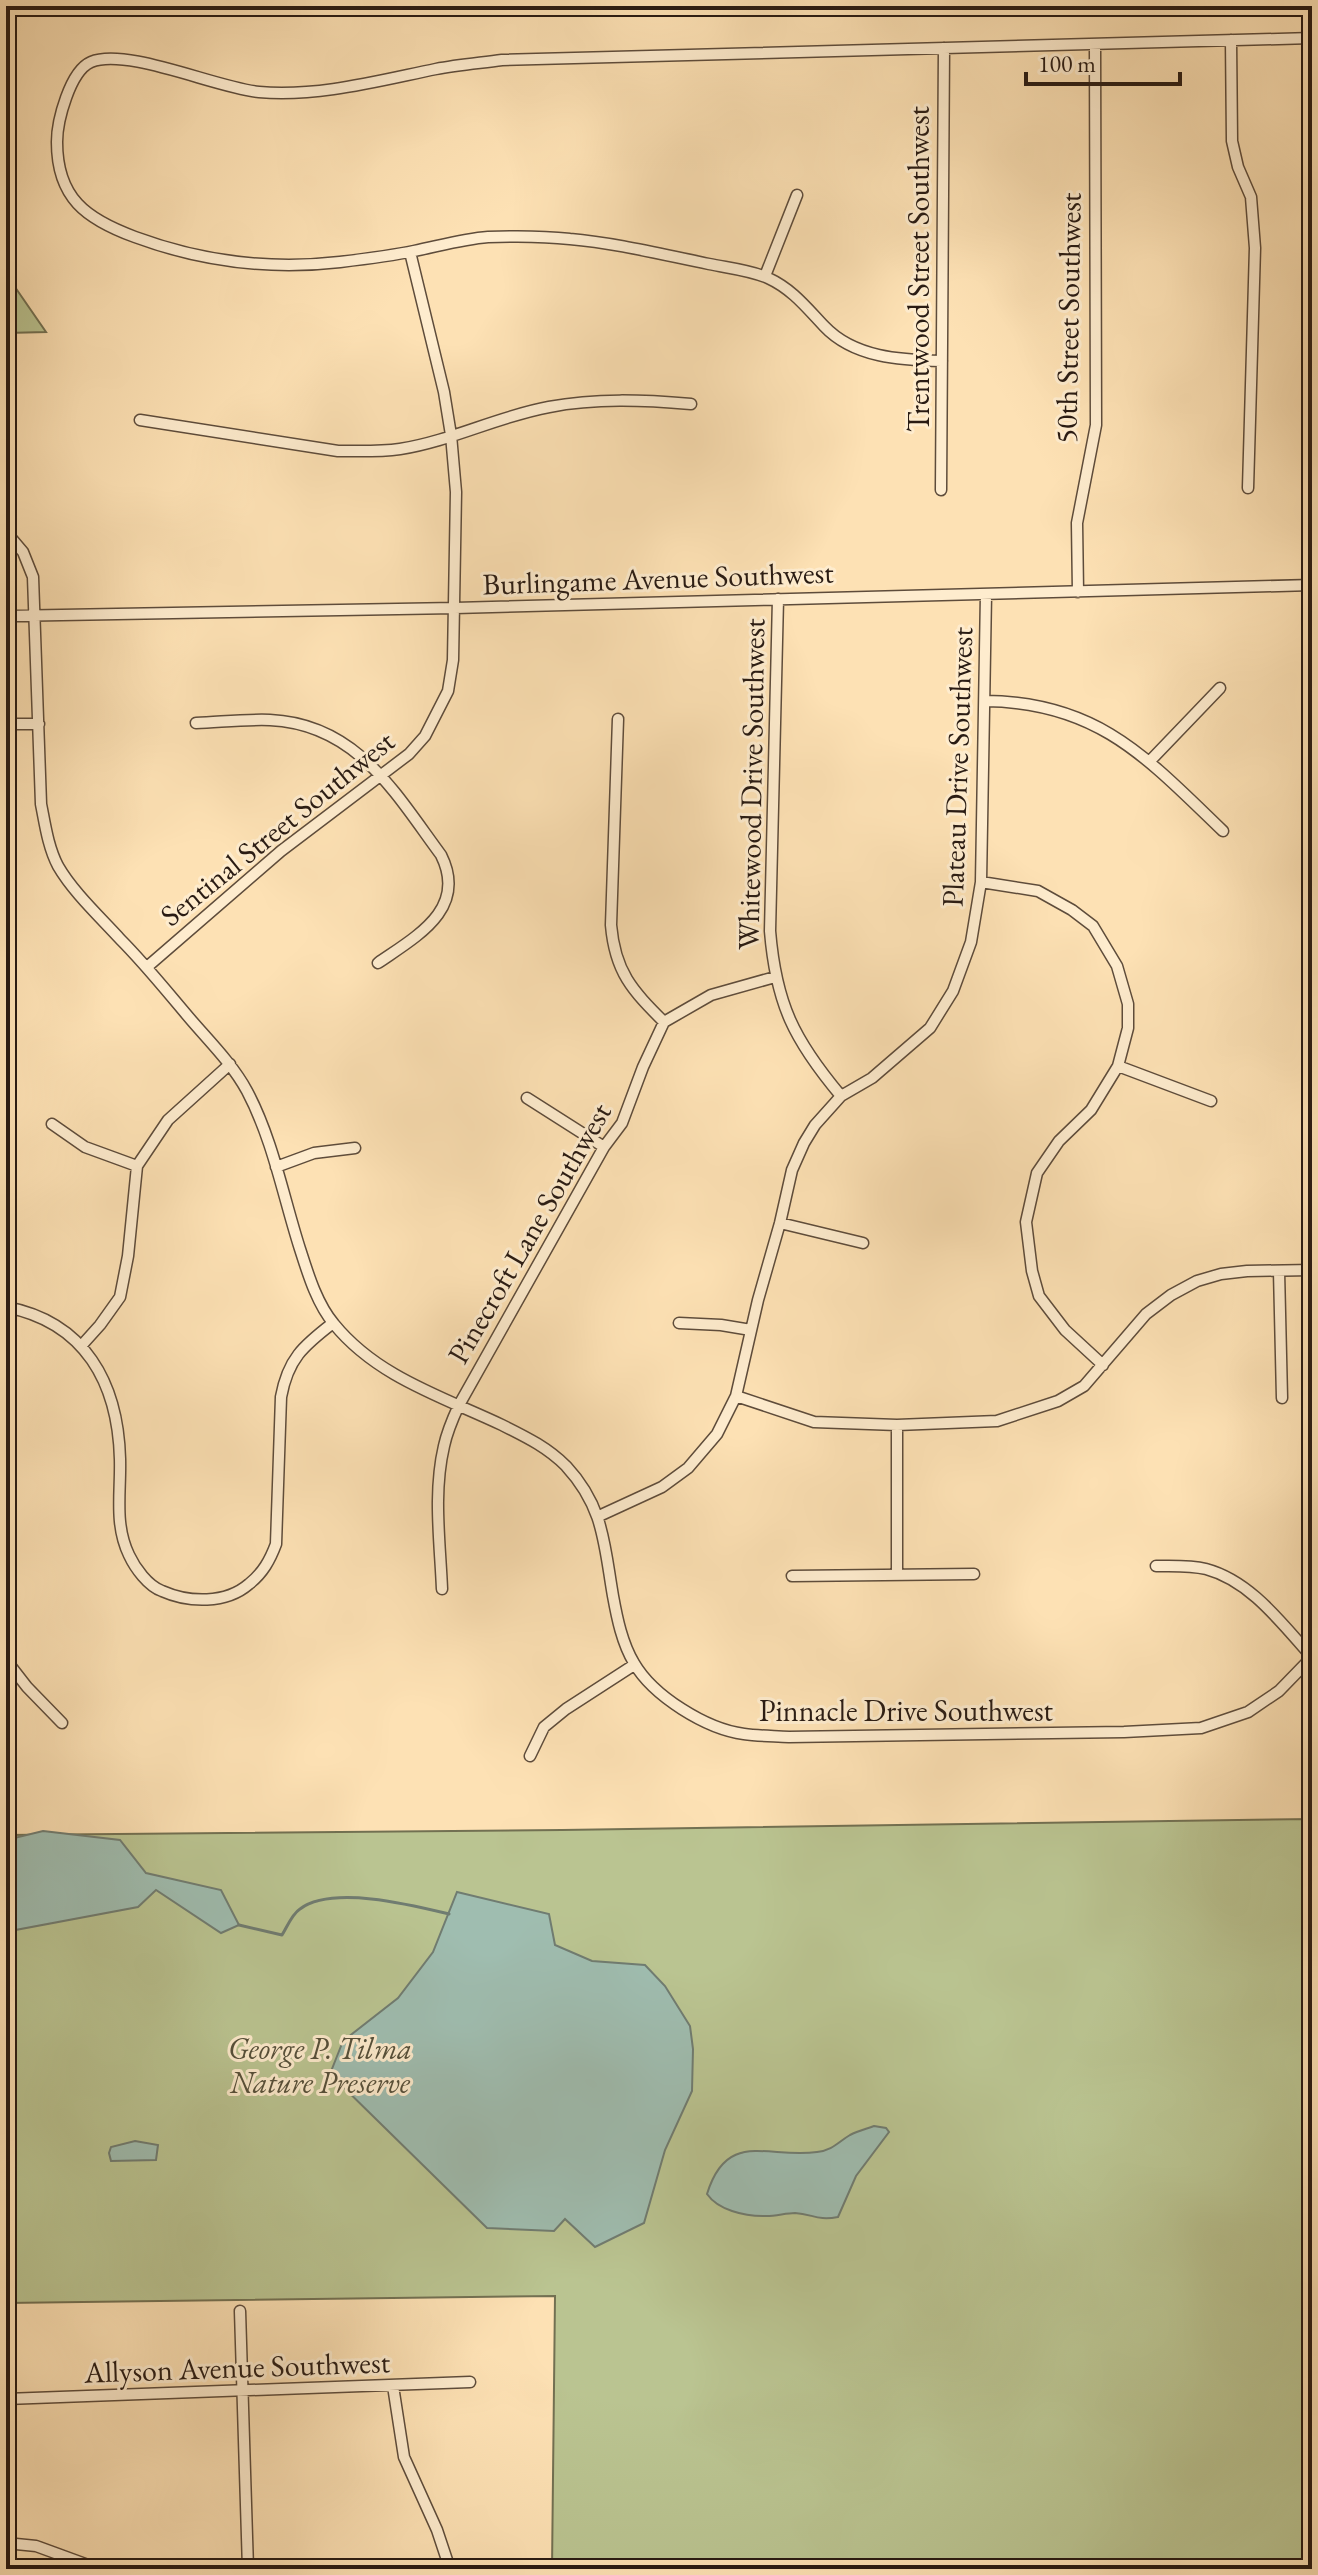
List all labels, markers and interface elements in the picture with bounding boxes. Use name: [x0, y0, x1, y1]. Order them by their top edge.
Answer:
scale bar: [1026, 36, 1180, 86]
text: 100 m: [1038, 48, 1096, 79]
street label: Trentwood Street Southwest: [899, 105, 938, 432]
street label: 50th Street Southwest: [1046, 192, 1090, 444]
street label: Burlingame Avenue Southwest: [482, 552, 835, 604]
street label: Whitewood Drive Southwest: [729, 617, 773, 950]
street label: Plateau Drive Southwest: [933, 626, 981, 908]
street label: Sentinal Street Southwest: [152, 721, 403, 935]
street label: Pinecroft Lane Southwest: [438, 1095, 620, 1371]
street label: Pinnacle Drive Southwest: [759, 1691, 1054, 1730]
park label: George P. Tilma Nature Preserve: [228, 2029, 412, 2102]
street label: Allyson Avenue Southwest: [82, 2342, 391, 2392]

